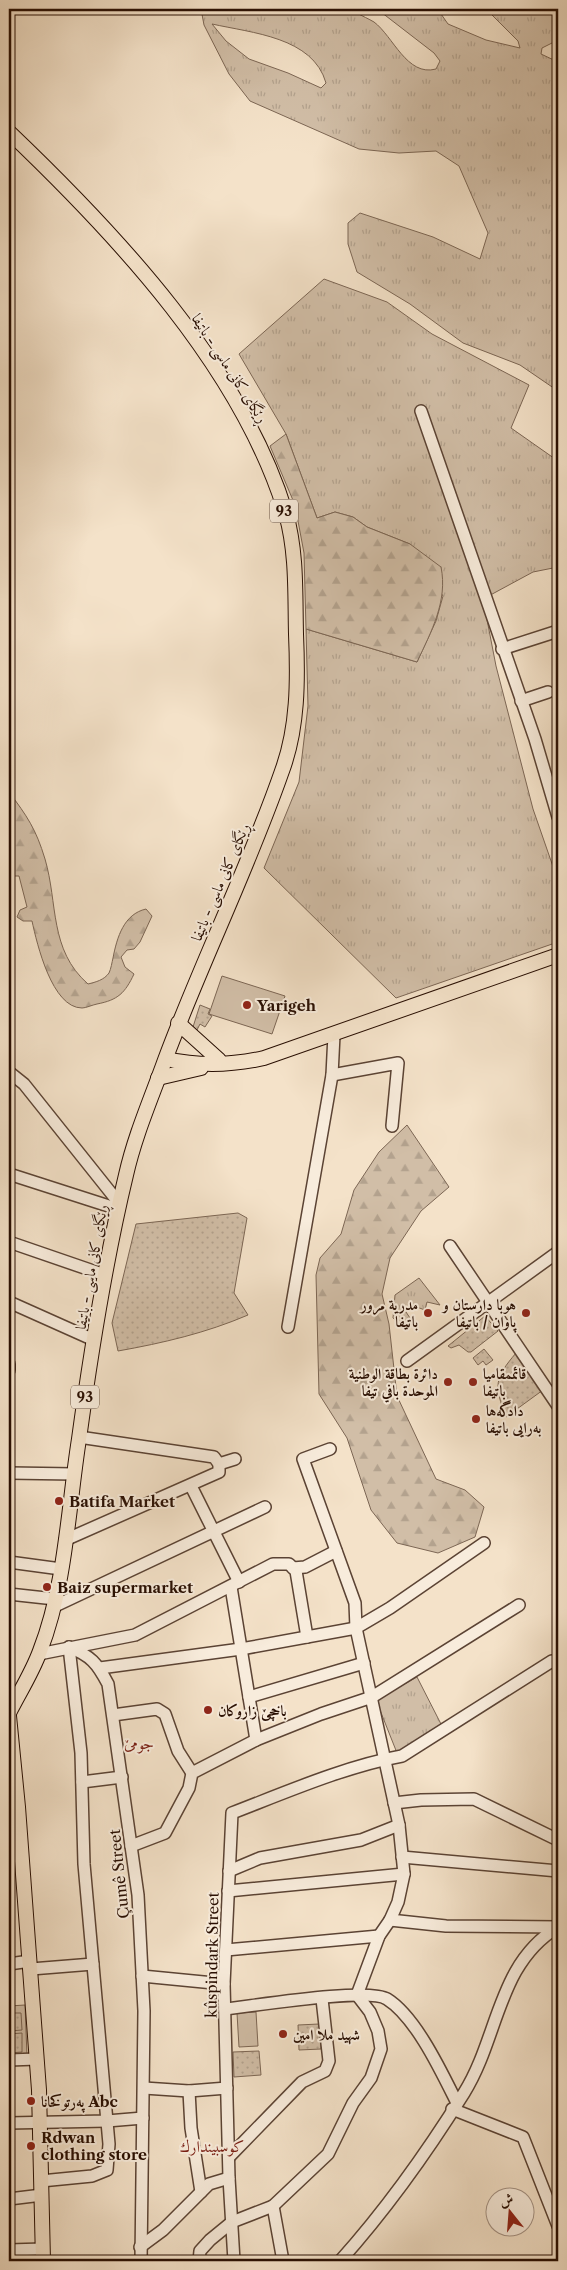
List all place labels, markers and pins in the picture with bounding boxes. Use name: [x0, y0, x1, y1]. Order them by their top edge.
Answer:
place label: Yarigeh: [256, 996, 317, 1015]
marker: Yarigeh: [241, 999, 253, 1011]
place label: مدرية مرور باتيفا: [359, 1295, 418, 1331]
place label: هوبا دارستان و پاوان / باتيفا: [441, 1295, 517, 1333]
marker: مدرية مرور باتيفا: [422, 1307, 434, 1319]
marker: هوبا دارستان و پاوان / باتيفا: [520, 1307, 532, 1319]
place label: دائرة بطاقة الوطنية الموحدة بافي تيفا: [349, 1364, 438, 1403]
place label: قائممقاميا باتيفا: [483, 1364, 526, 1400]
marker: دائرة بطاقة الوطنية الموحدة بافي تيفا: [442, 1376, 454, 1388]
marker: قائممقاميا باتيفا: [467, 1376, 479, 1388]
place label: دادگه‌ها به‌رايى باتيفا: [486, 1400, 541, 1438]
marker: دادگه‌ها به‌رايى باتيفا: [470, 1413, 482, 1425]
place label: Batifa Market: [69, 1492, 175, 1511]
marker: Batifa Market: [53, 1495, 65, 1507]
place label: Baiz supermarket: [57, 1578, 193, 1597]
marker: Baiz supermarket: [41, 1581, 53, 1593]
place label: باخچێ زاروکان: [218, 1701, 287, 1722]
marker: باخچێ زاروکان: [202, 1704, 214, 1716]
place label: شهيد ملا امين: [293, 2025, 360, 2045]
marker: شهيد ملا امين: [277, 2028, 289, 2040]
place label: په‌رتوكخانا Abc: [41, 2092, 118, 2113]
marker: په‌رتوكخانا Abc: [25, 2095, 37, 2107]
place label: Rdwan clothing store: [41, 2128, 147, 2164]
marker: Rdwan clothing store: [25, 2140, 37, 2152]

